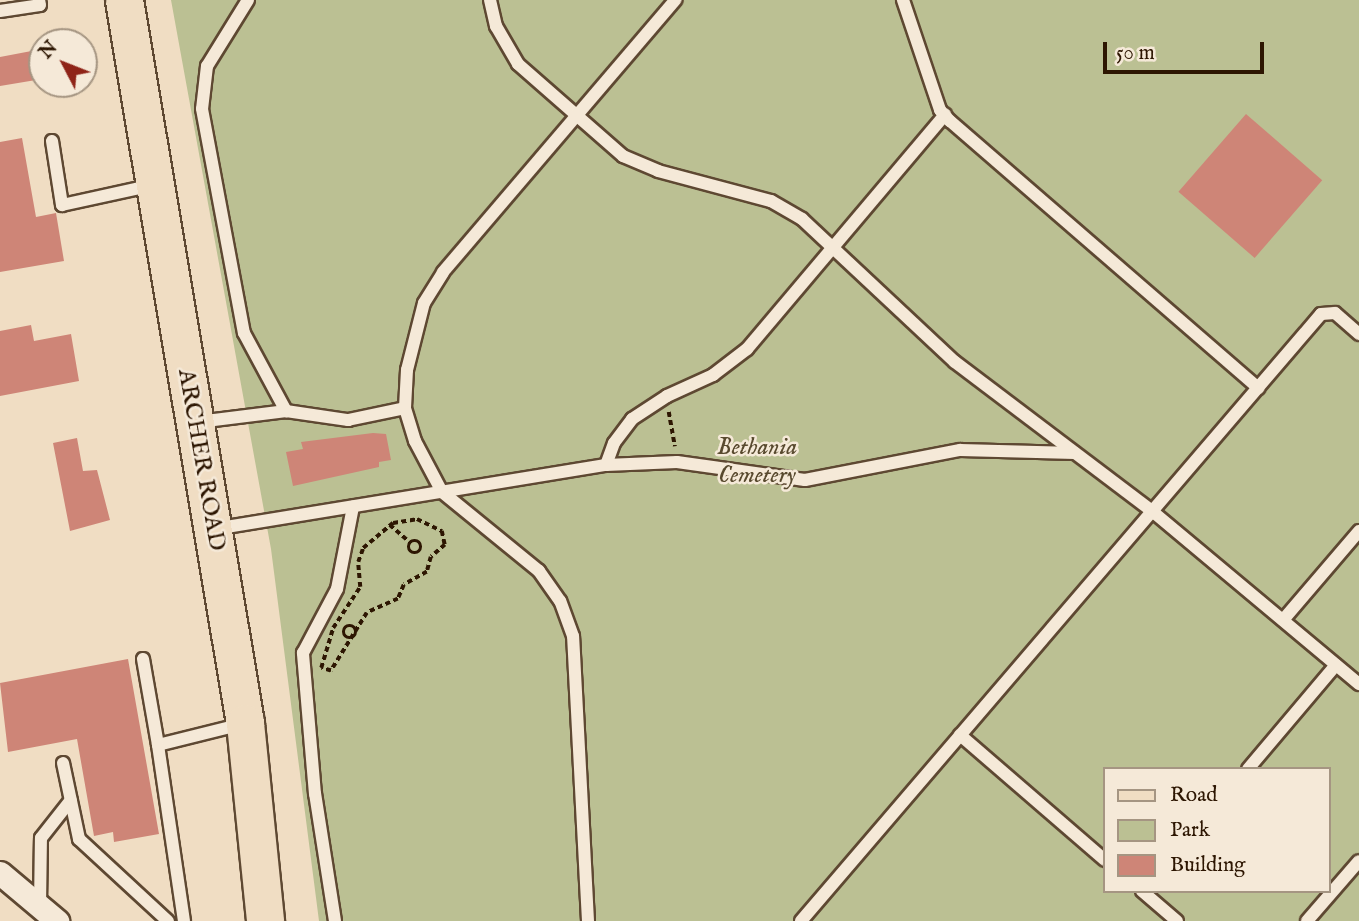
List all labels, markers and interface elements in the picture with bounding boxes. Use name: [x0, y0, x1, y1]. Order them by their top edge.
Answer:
north arrow: [28, 28, 98, 98]
scale bar: [1107, 28, 1268, 72]
text: N: [34, 36, 63, 64]
text: 50 m: [1116, 40, 1155, 67]
street label: ARCHER ROAD: [171, 367, 231, 553]
park label: Bethania Cemetery: [717, 434, 797, 490]
legend: [1104, 767, 1331, 893]
text: Road: [1170, 782, 1217, 809]
text: Park: [1170, 817, 1210, 844]
text: Building: [1170, 852, 1245, 879]

